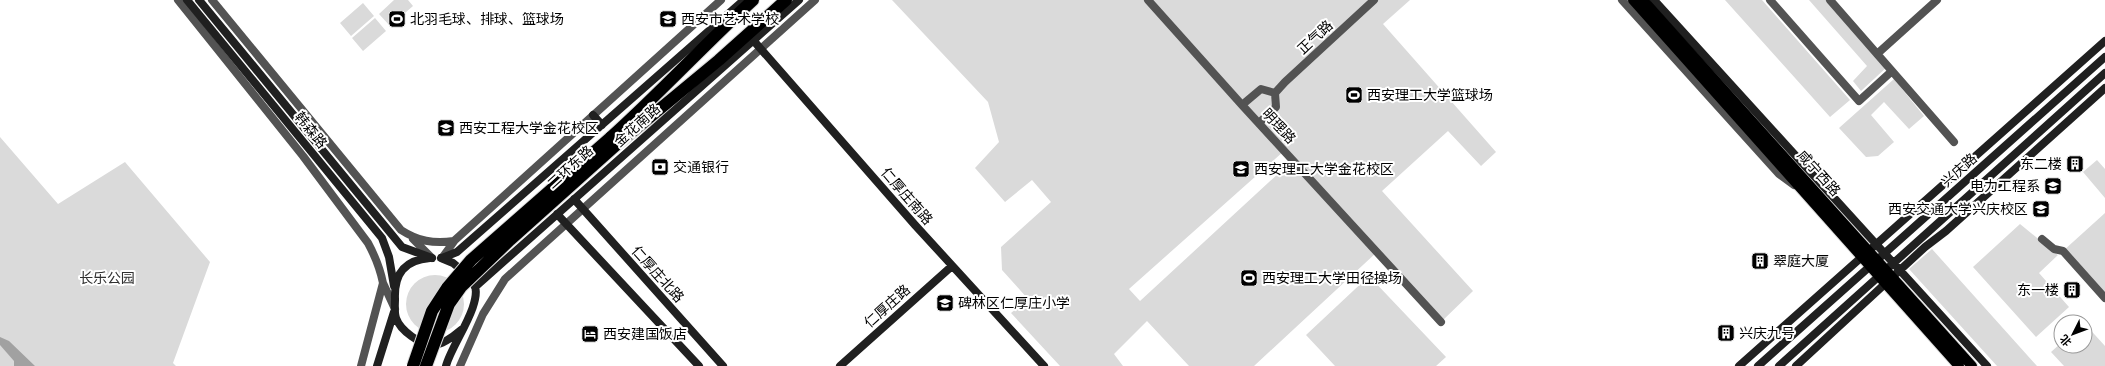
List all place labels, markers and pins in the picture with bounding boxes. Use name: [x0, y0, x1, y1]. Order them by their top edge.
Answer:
sports icon: 北羽毛球、排球、篮球场: [387, 9, 407, 29]
place label: 北羽毛球、排球、篮球场: [410, 9, 564, 28]
school or university icon: 西安市艺术学校: [658, 9, 678, 29]
place label: 西安市艺术学校: [681, 9, 779, 28]
sports icon: 西安理工大学篮球场: [1344, 85, 1364, 105]
place label: 西安理工大学篮球场: [1367, 85, 1493, 104]
school or university icon: 西安工程大学金花校区: [436, 118, 456, 138]
place label: 西安工程大学金花校区: [459, 118, 599, 137]
place label: 东二楼: [2020, 154, 2062, 173]
building icon: 东二楼: [2065, 154, 2085, 174]
bank icon: 交通银行: [650, 157, 670, 177]
place label: 交通银行: [673, 157, 729, 176]
school or university icon: 西安理工大学金花校区: [1231, 159, 1251, 179]
place label: 西安理工大学金花校区: [1254, 159, 1394, 178]
place label: 电力工程系: [1970, 176, 2040, 195]
school or university icon: 电力工程系: [2043, 176, 2063, 196]
place label: 西安交通大学兴庆校区: [1888, 199, 2028, 218]
school or university icon: 西安交通大学兴庆校区: [2031, 199, 2051, 219]
building icon: 翠庭大厦: [1750, 251, 1770, 271]
place label: 翠庭大厦: [1773, 251, 1829, 270]
sports icon: 西安理工大学田径操场: [1239, 268, 1259, 288]
place label: 西安理工大学田径操场: [1262, 268, 1402, 287]
place label: 东一楼: [2017, 280, 2059, 299]
building icon: 东一楼: [2062, 280, 2082, 300]
school or university icon: 碑林区仁厚庄小学: [935, 293, 955, 313]
place label: 碑林区仁厚庄小学: [958, 293, 1070, 312]
building icon: 兴庆九号: [1716, 323, 1736, 343]
place label: 兴庆九号: [1739, 323, 1795, 342]
hotel icon: 西安建国饭店: [580, 324, 600, 344]
place label: 西安建国饭店: [603, 324, 687, 343]

